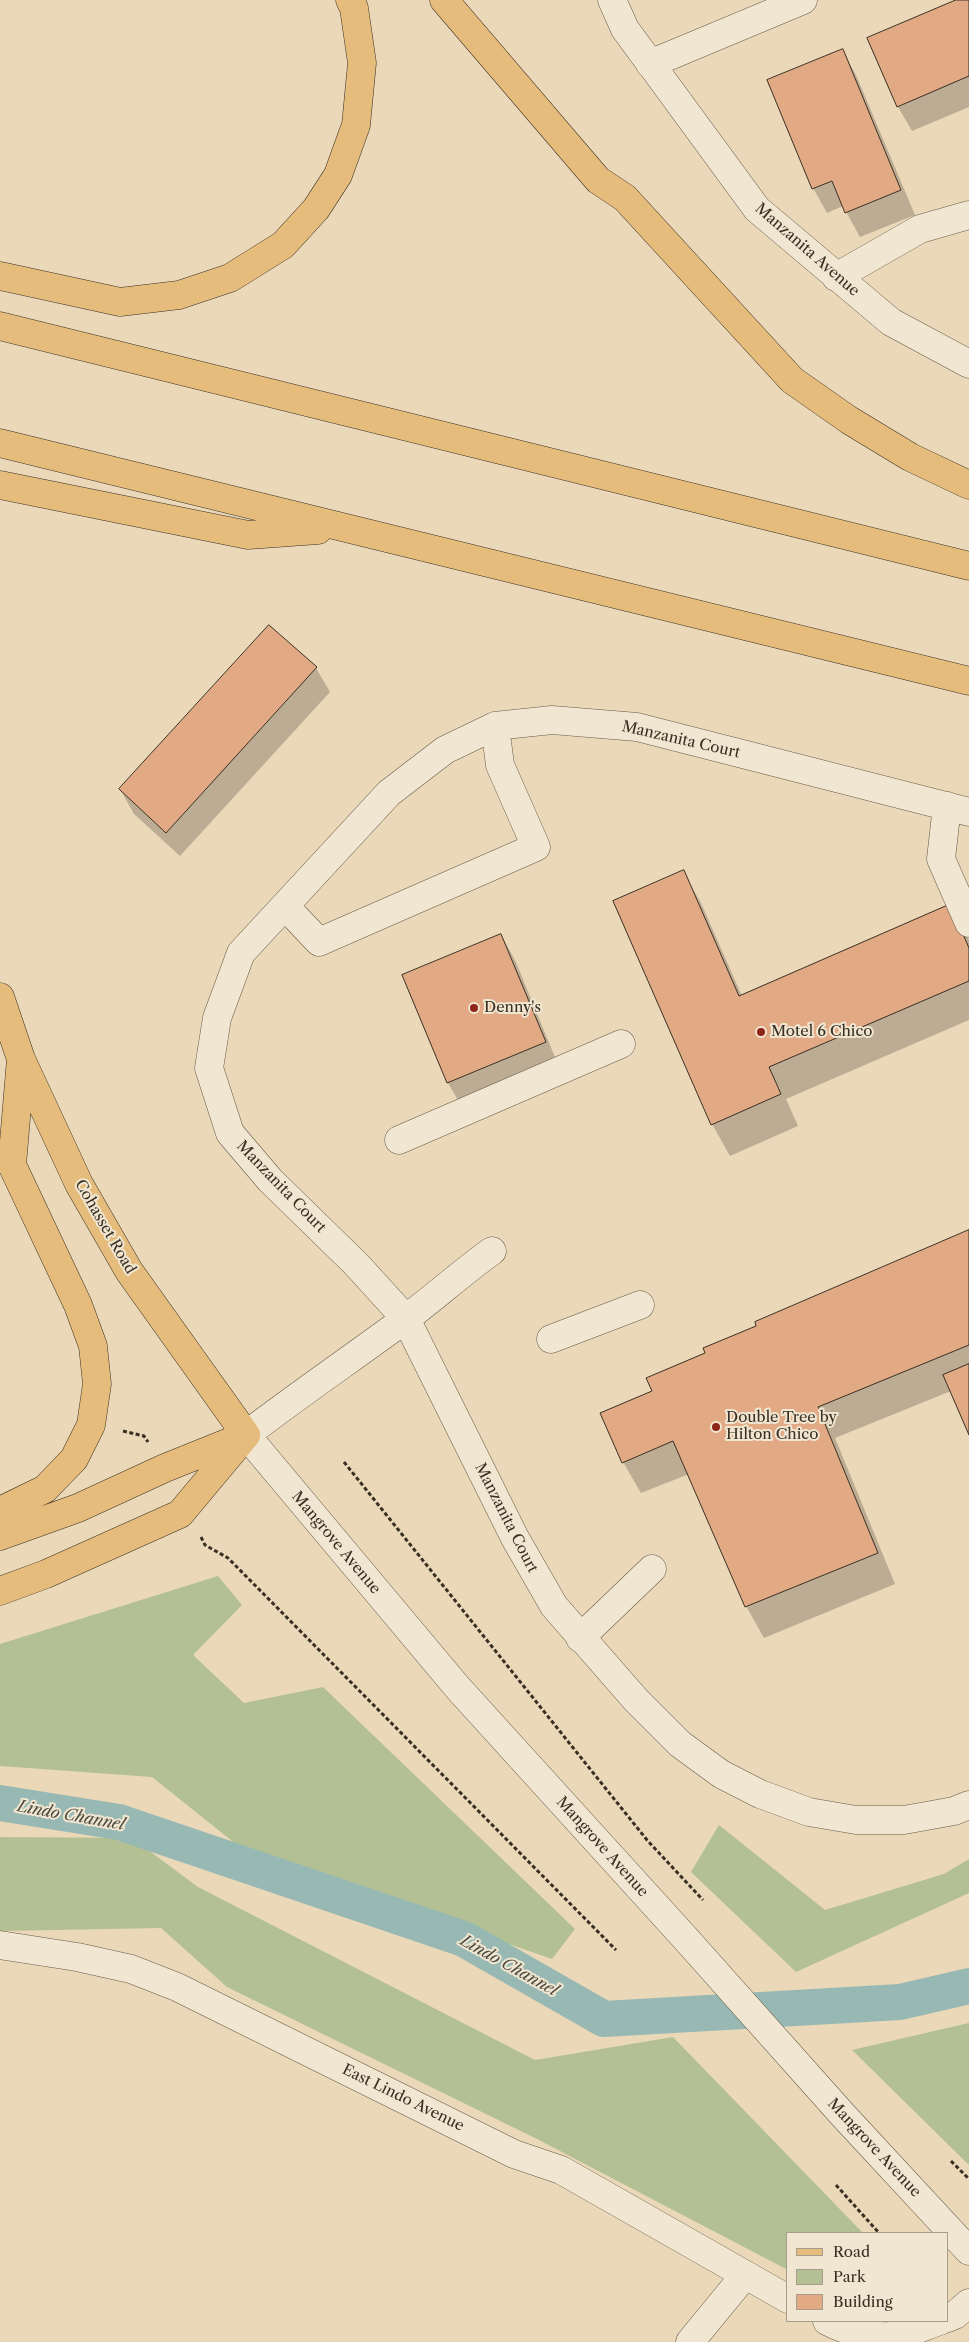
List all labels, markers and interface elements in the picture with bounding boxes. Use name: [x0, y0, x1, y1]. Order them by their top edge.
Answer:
street label: Manzanita Avenue: [751, 200, 863, 300]
street label: Manzanita Court: [620, 718, 742, 762]
place label: Denny's: [484, 999, 541, 1017]
marker: Denny's: [468, 1002, 480, 1014]
place label: Motel 6 Chico: [771, 1023, 873, 1041]
marker: Motel 6 Chico: [755, 1026, 767, 1038]
street label: Manzanita Court: [233, 1137, 329, 1237]
street label: Cohasset Road: [71, 1177, 139, 1277]
place label: Double Tree by Hilton Chico: [726, 1409, 837, 1444]
marker: Double Tree by Hilton Chico: [710, 1421, 722, 1433]
street label: Manzanita Court: [471, 1460, 541, 1576]
street label: Mangrove Avenue: [288, 1488, 384, 1598]
street label: Mangrove Avenue: [552, 1793, 652, 1901]
water label: Lindo Channel: [16, 1797, 126, 1835]
water label: Lindo Channel: [457, 1931, 561, 2001]
street label: East Lindo Avenue: [339, 2061, 467, 2135]
street label: Mangrove Avenue: [824, 2095, 924, 2201]
legend: [786, 2232, 949, 2322]
text: Road: [833, 2242, 870, 2261]
text: Park: [833, 2267, 866, 2286]
text: Building: [833, 2292, 893, 2311]

